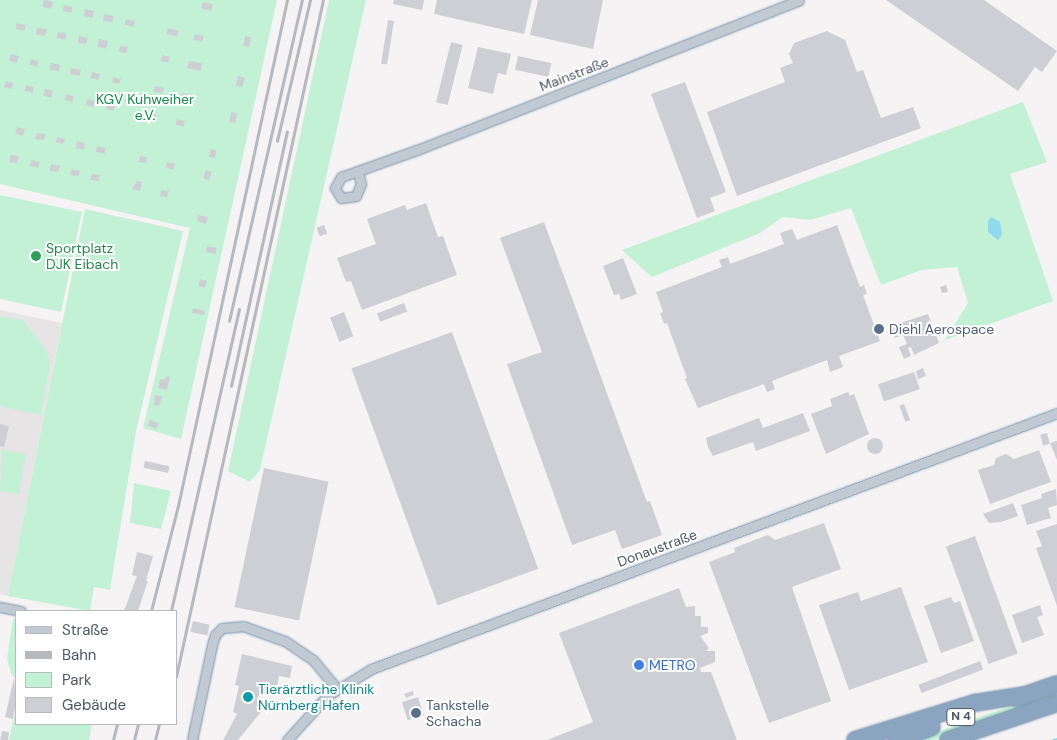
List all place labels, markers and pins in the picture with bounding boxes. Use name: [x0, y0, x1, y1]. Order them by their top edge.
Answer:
place label: Sportplatz DJK Eibach: [46, 240, 118, 272]
marker: Sportplatz DJK Eibach: [30, 250, 42, 262]
place label: Diehl Aerospace: [889, 321, 994, 337]
marker: Diehl Aerospace: [873, 323, 885, 335]
place label: METRO: [649, 657, 696, 673]
marker: METRO: [633, 659, 645, 671]
place label: Tierärztliche Klinik Nürnberg Hafen: [258, 681, 374, 714]
marker: Tierärztliche Klinik Nürnberg Hafen: [242, 691, 254, 703]
place label: Tankstelle Schacha: [426, 697, 489, 730]
marker: Tankstelle Schacha: [410, 707, 422, 719]

